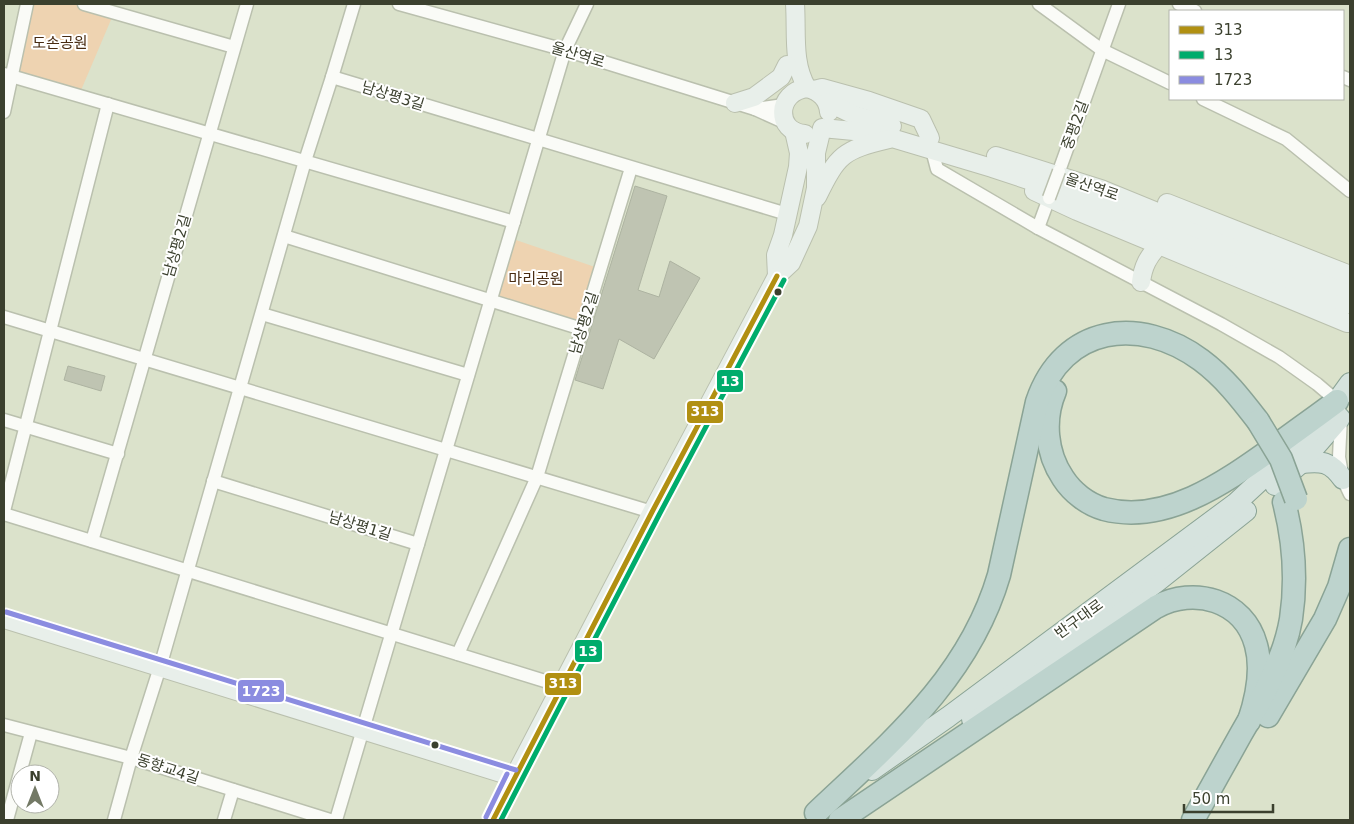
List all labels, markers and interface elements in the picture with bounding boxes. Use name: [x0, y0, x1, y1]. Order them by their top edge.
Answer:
legend: [1169, 10, 1344, 100]
text: 313: [1214, 21, 1243, 39]
park label: 도손공원: [32, 34, 88, 52]
street label: 울산역로: [549, 38, 607, 72]
text: 13: [1214, 46, 1233, 64]
text: 1723: [1214, 71, 1252, 89]
street label: 남상평3길: [359, 78, 427, 114]
street label: 중평2길: [1058, 98, 1092, 152]
street label: 울산역로: [1063, 170, 1121, 204]
street label: 남상평2길: [159, 212, 195, 280]
park label: 마리공원: [508, 270, 564, 288]
unlabelled marker: [773, 287, 783, 297]
street label: 남상평2길: [566, 289, 602, 357]
line badge: 13: [716, 369, 744, 393]
text: 13: [720, 373, 740, 389]
line badge: 313: [686, 400, 724, 424]
text: 313: [690, 403, 720, 419]
street label: 남상평1길: [326, 508, 394, 544]
street label: 반구대로: [1051, 595, 1107, 643]
line badge: 13: [574, 639, 603, 663]
text: 13: [578, 643, 598, 659]
line badge: 313: [544, 672, 582, 696]
text: 313: [548, 675, 578, 691]
line badge: 1723: [237, 679, 285, 703]
text: 1723: [242, 683, 280, 699]
unlabelled marker: [430, 740, 440, 750]
street label: 동향교4길: [134, 750, 202, 788]
north arrow: [10, 764, 60, 814]
text: N: [29, 768, 41, 784]
scale bar: [1184, 782, 1273, 814]
text: 50 m: [1192, 790, 1230, 808]

